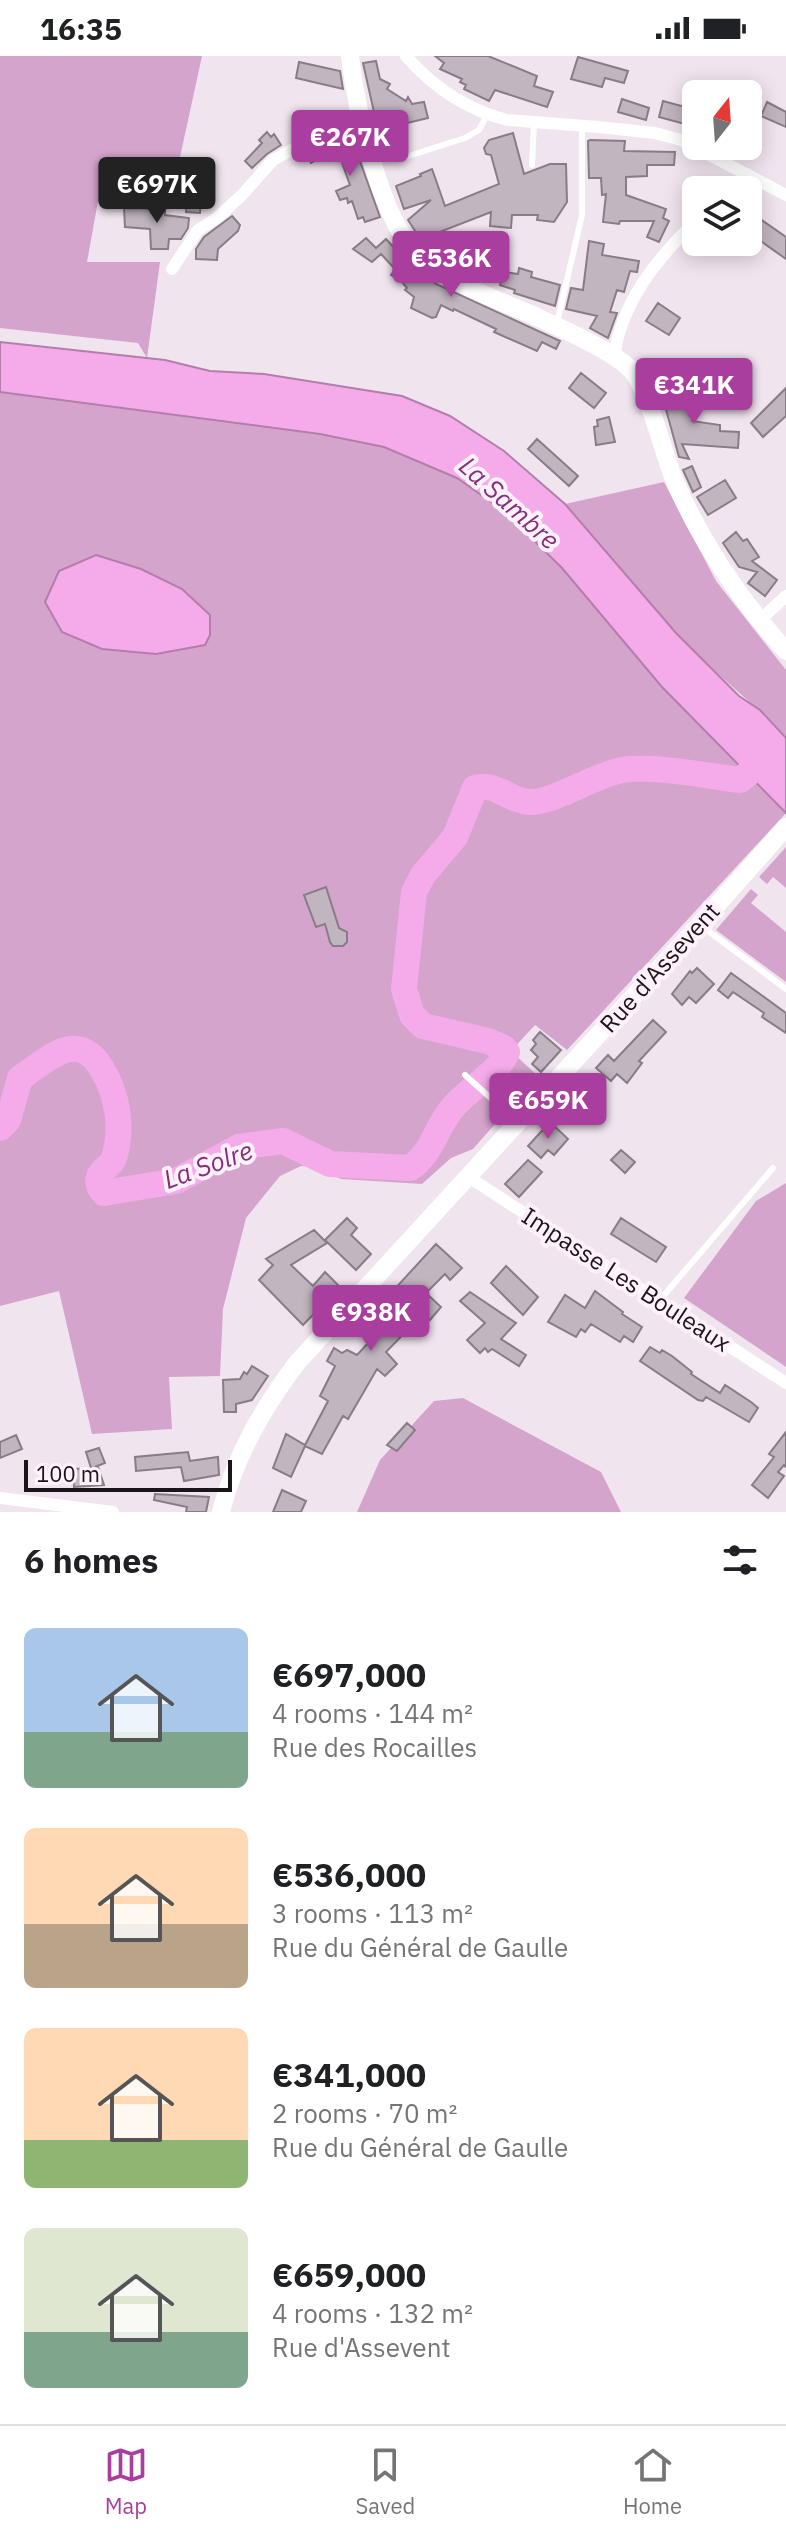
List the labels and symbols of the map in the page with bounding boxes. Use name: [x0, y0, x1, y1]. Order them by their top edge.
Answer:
north arrow: [682, 80, 762, 160]
pin: €267K: [294, 110, 406, 178]
pin: €697K: [101, 157, 213, 225]
pin: €536K: [395, 231, 507, 299]
pin: €341K: [638, 358, 750, 426]
water label: La Sambre: [453, 448, 567, 556]
street label: Rue d'Assevent: [592, 895, 726, 1039]
pin: €659K: [492, 1073, 604, 1141]
water label: La Solre: [158, 1132, 257, 1196]
street label: Impasse Les Bouleaux: [516, 1200, 737, 1359]
pin: €938K: [315, 1285, 427, 1353]
scale bar: [24, 1456, 232, 1492]

